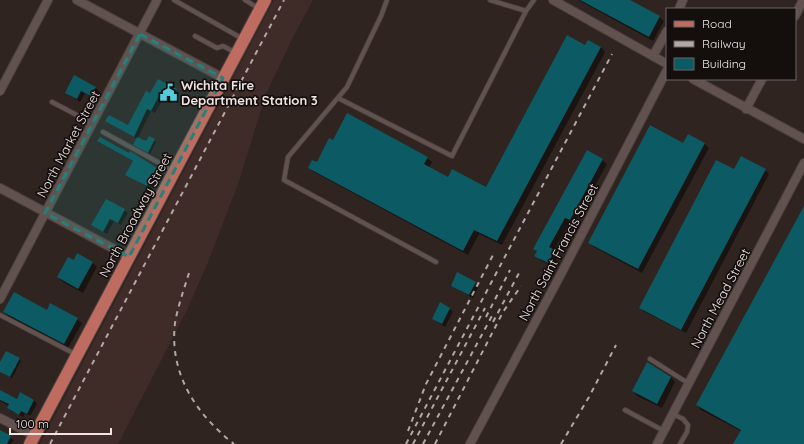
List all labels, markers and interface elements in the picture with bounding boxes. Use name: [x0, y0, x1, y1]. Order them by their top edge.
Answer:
legend: [666, 8, 796, 80]
text: Road: [702, 16, 732, 31]
text: Railway: [702, 36, 746, 51]
text: Building: [702, 56, 746, 71]
place label: Wichita Fire Department Station 3: [181, 77, 318, 108]
public building icon: Wichita Fire Department Station 3: [158, 82, 178, 102]
street label: North Market Street: [33, 88, 103, 200]
street label: North Broadway Street: [95, 150, 175, 280]
street label: North Saint Francis Street: [515, 181, 601, 323]
street label: North Mead Street: [687, 245, 753, 351]
scale bar: [10, 410, 111, 436]
text: 100 m: [16, 416, 49, 431]

